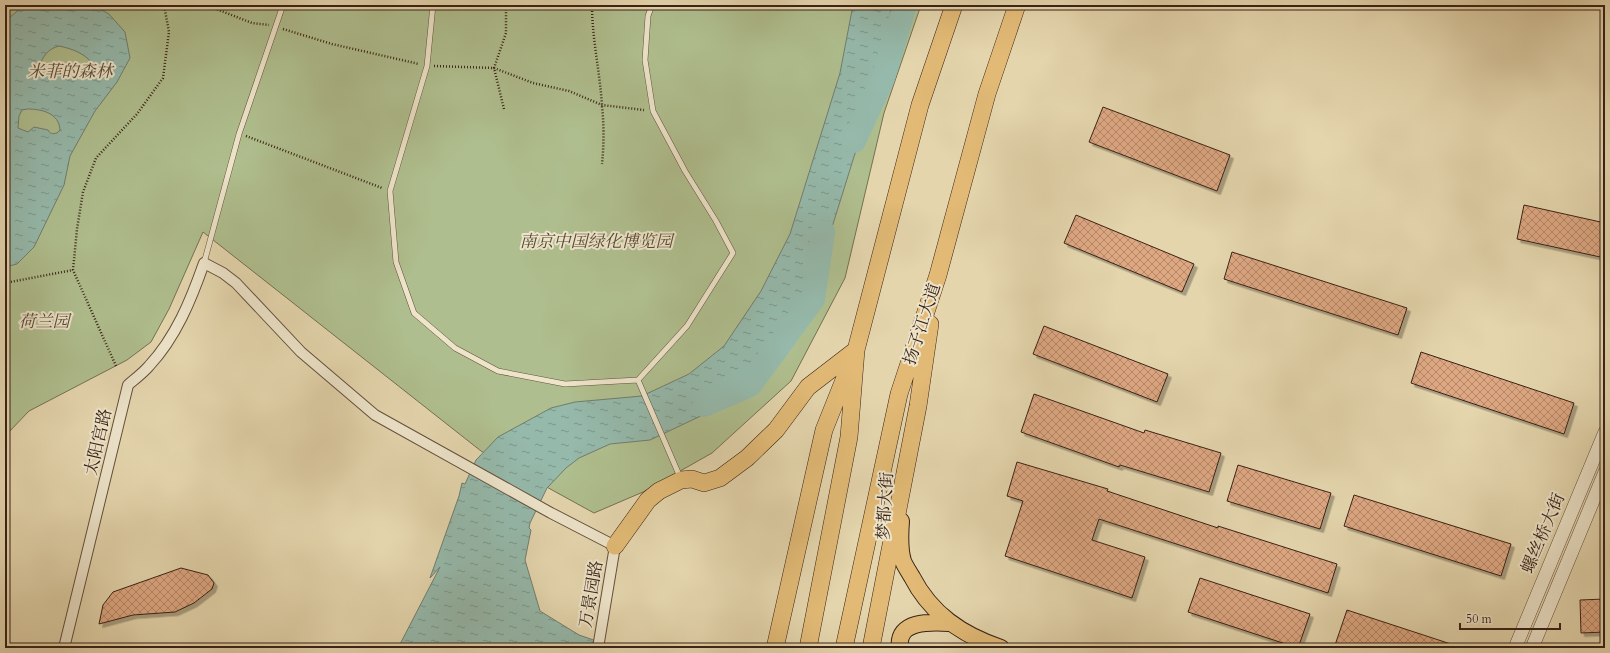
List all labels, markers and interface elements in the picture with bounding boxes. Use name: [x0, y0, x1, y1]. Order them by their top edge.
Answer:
park label: 米菲的森林: [28, 60, 114, 83]
park label: 南京中国绿化博览园: [520, 230, 675, 253]
street label: 扬子江大道: [898, 280, 946, 368]
park label: 荷兰园: [19, 310, 72, 333]
street label: 太阳宫路: [79, 406, 117, 478]
street label: 梦都大街: [872, 471, 898, 541]
street label: 螺丝桥大街: [1516, 489, 1570, 577]
street label: 万景园路: [574, 559, 608, 629]
scale bar: [1460, 605, 1560, 631]
text: 50 m: [1466, 611, 1493, 627]

